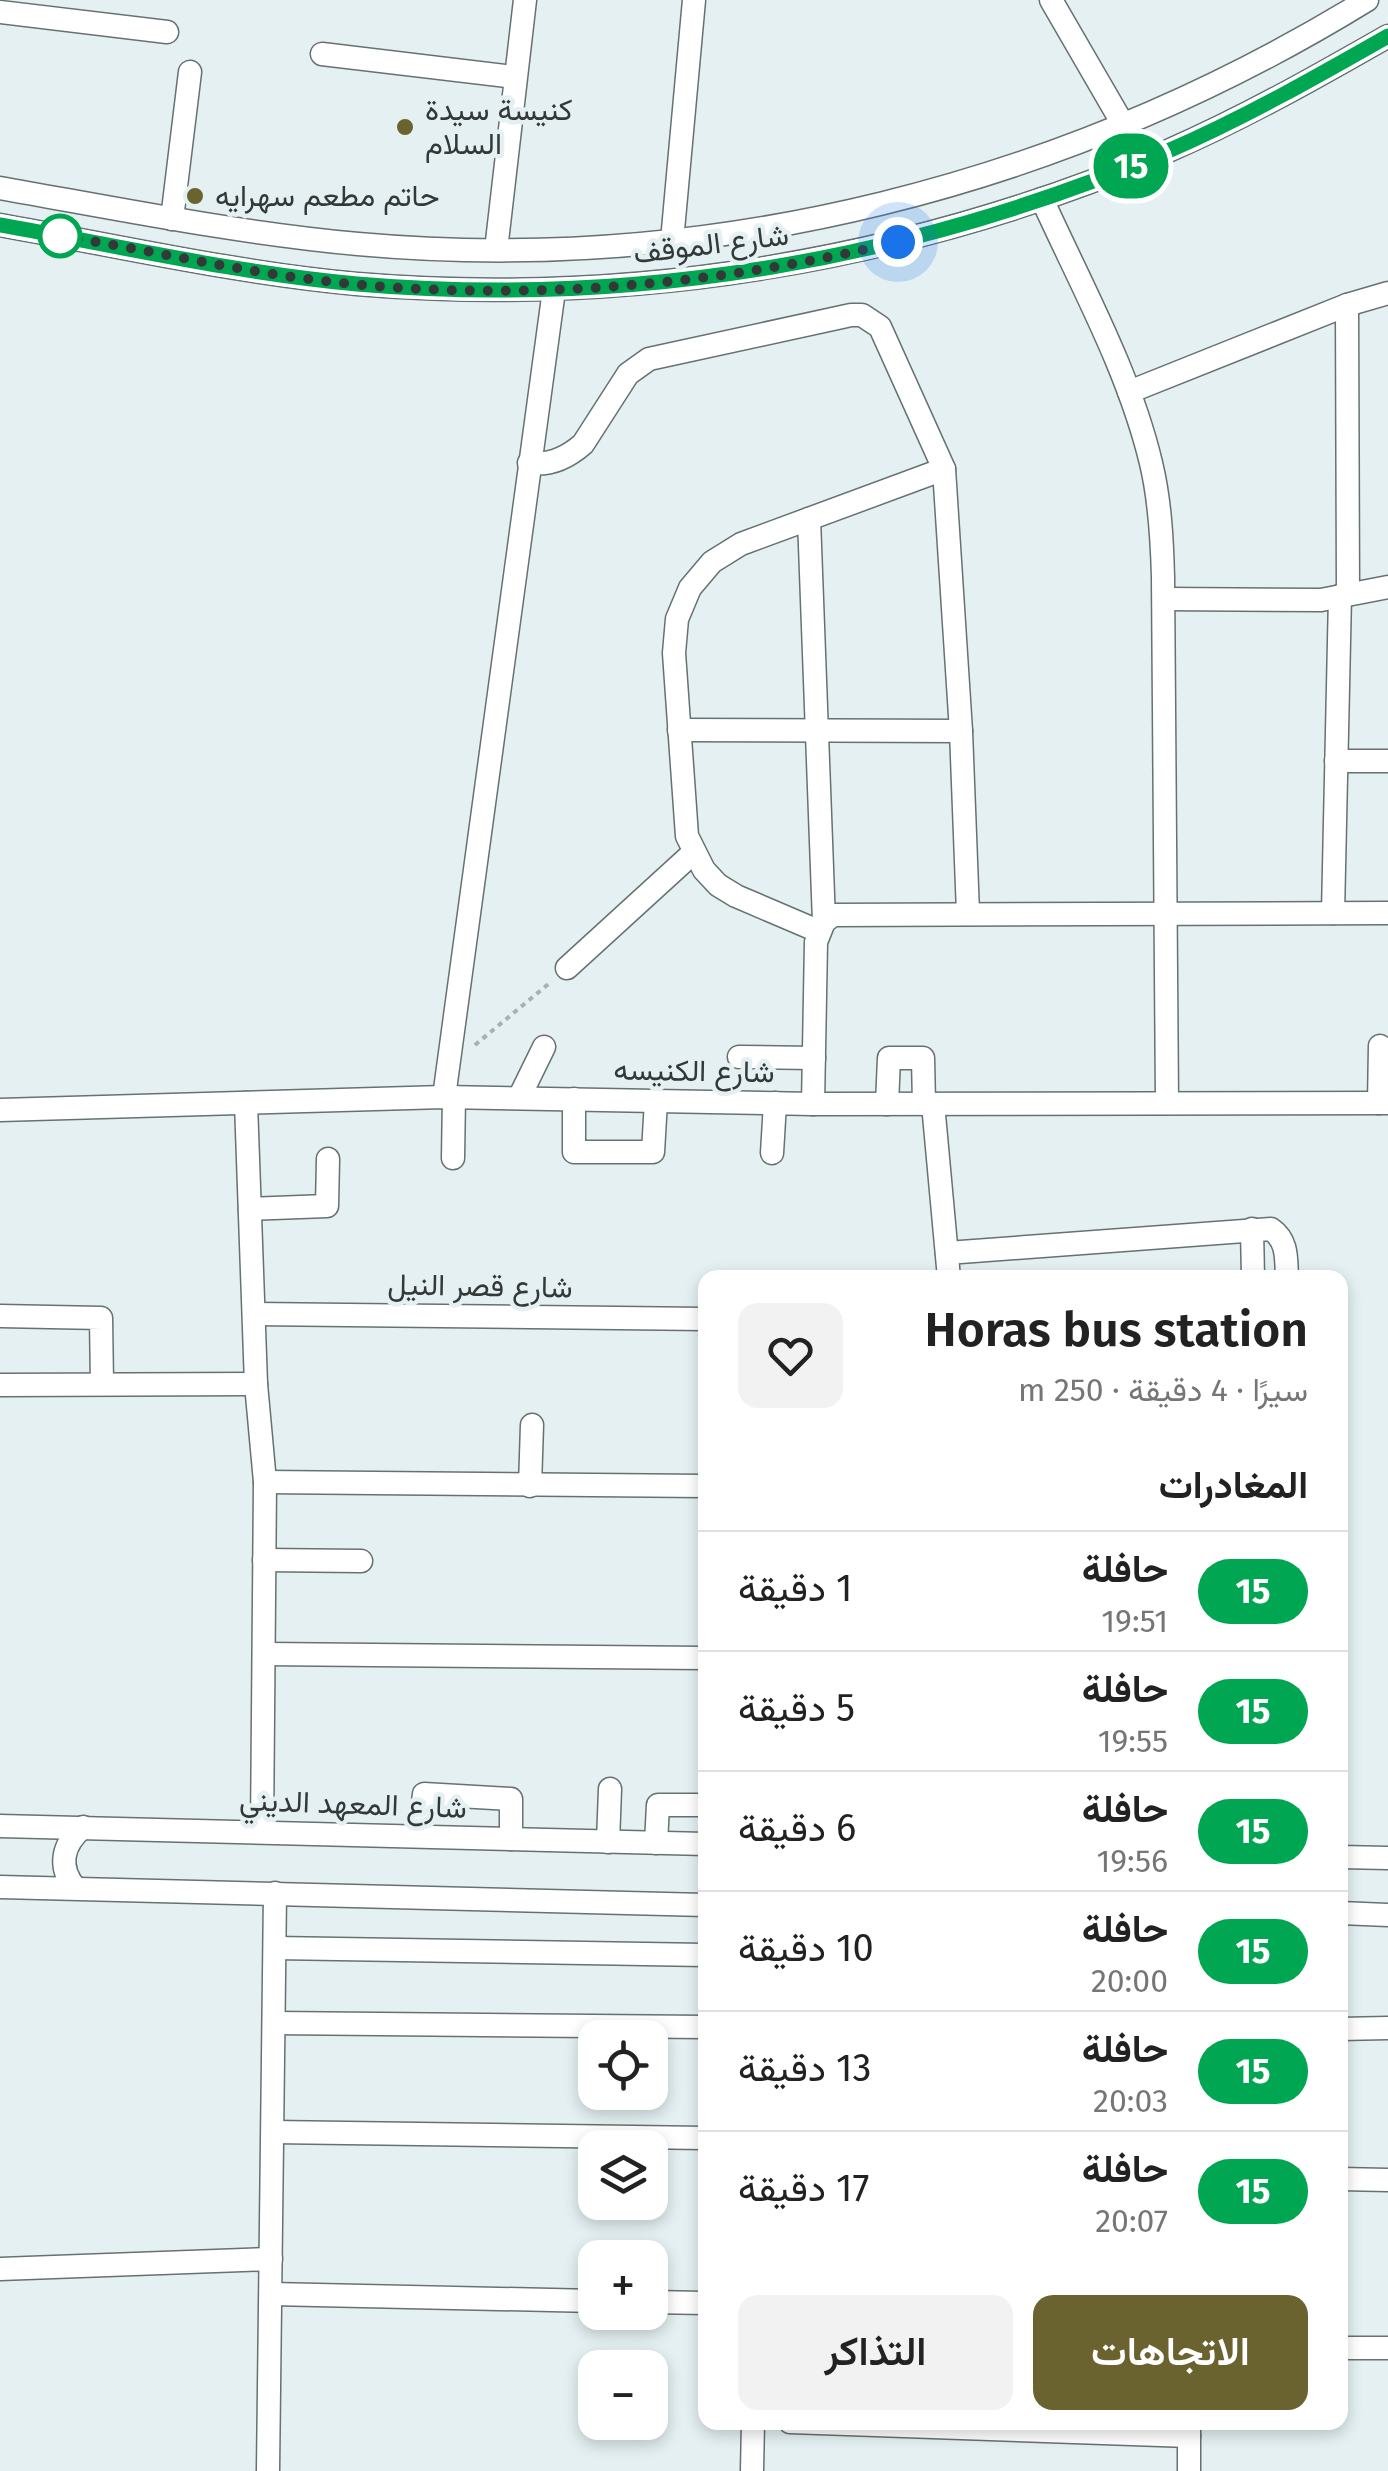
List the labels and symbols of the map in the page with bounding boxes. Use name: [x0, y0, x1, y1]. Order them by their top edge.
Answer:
place label: كنيسة سيدة السلام: [425, 92, 573, 163]
marker: كنيسة سيدة السلام: [394, 116, 416, 138]
line badge: 15: [1086, 134, 1176, 198]
place label: حاتم مطعم سهرايه: [215, 178, 439, 215]
marker: حاتم مطعم سهرايه: [184, 185, 206, 207]
unlabelled marker: [39, 215, 81, 257]
street label: شارع الموقف: [631, 217, 791, 273]
your location: [873, 217, 923, 267]
street label: شارع الكنيسه: [613, 1052, 775, 1092]
street label: شارع قصر النيل: [387, 1266, 573, 1308]
street label: شارع المعهد الديني: [238, 1782, 467, 1832]

